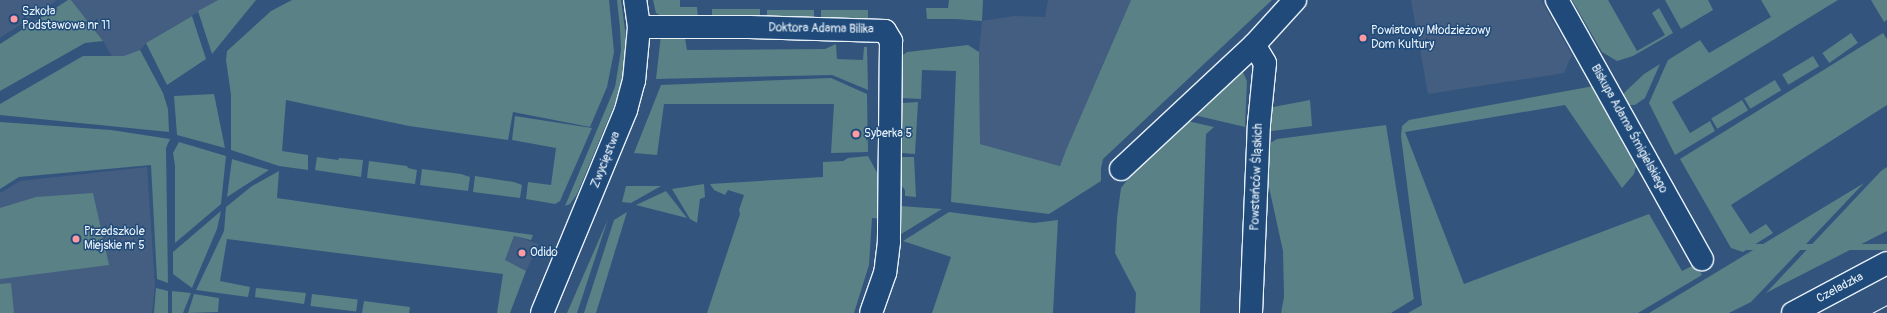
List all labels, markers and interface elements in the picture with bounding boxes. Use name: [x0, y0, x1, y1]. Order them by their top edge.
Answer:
place label: Szkoła Podstawowa nr 11: [22, 5, 111, 33]
marker: Szkoła Podstawowa nr 11: [9, 14, 19, 24]
street label: Doktora Adama Bilika: [768, 21, 874, 37]
place label: Powiatowy Młodzieżowy Dom Kultury: [1371, 24, 1490, 52]
marker: Powiatowy Młodzieżowy Dom Kultury: [1358, 33, 1368, 43]
street label: Biskupa Adama Śmigielskiego: [1588, 62, 1670, 196]
street label: Powstańców Śląskich: [1248, 123, 1266, 231]
place label: Syberka 5: [864, 127, 912, 141]
marker: Syberka 5: [851, 129, 861, 139]
street label: Zwycięstwa: [588, 130, 624, 190]
place label: Przedszkole Miejskie nr 5: [84, 225, 145, 253]
marker: Przedszkole Miejskie nr 5: [71, 234, 81, 244]
place label: Odido: [530, 246, 558, 260]
marker: Odido: [517, 248, 527, 258]
street label: Czeladzka: [1814, 270, 1866, 306]

